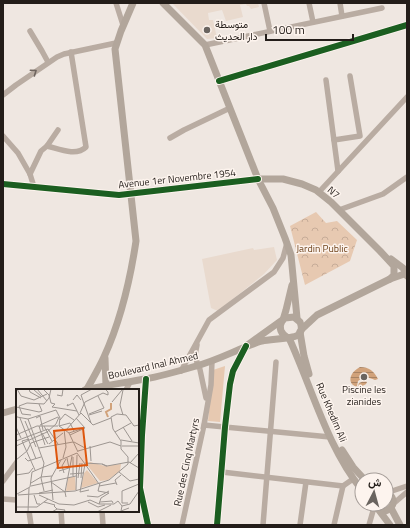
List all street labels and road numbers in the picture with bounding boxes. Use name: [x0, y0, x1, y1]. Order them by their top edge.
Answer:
street label: Avenue 1er Novembre 1954: [118, 165, 237, 192]
street label: N7: [324, 183, 343, 202]
street label: Boulevard Inal Ahmed: [107, 348, 200, 383]
street label: Rue Khedim Ali: [312, 380, 351, 444]
street label: Rue des Cinq Martyrs: [170, 416, 203, 508]

